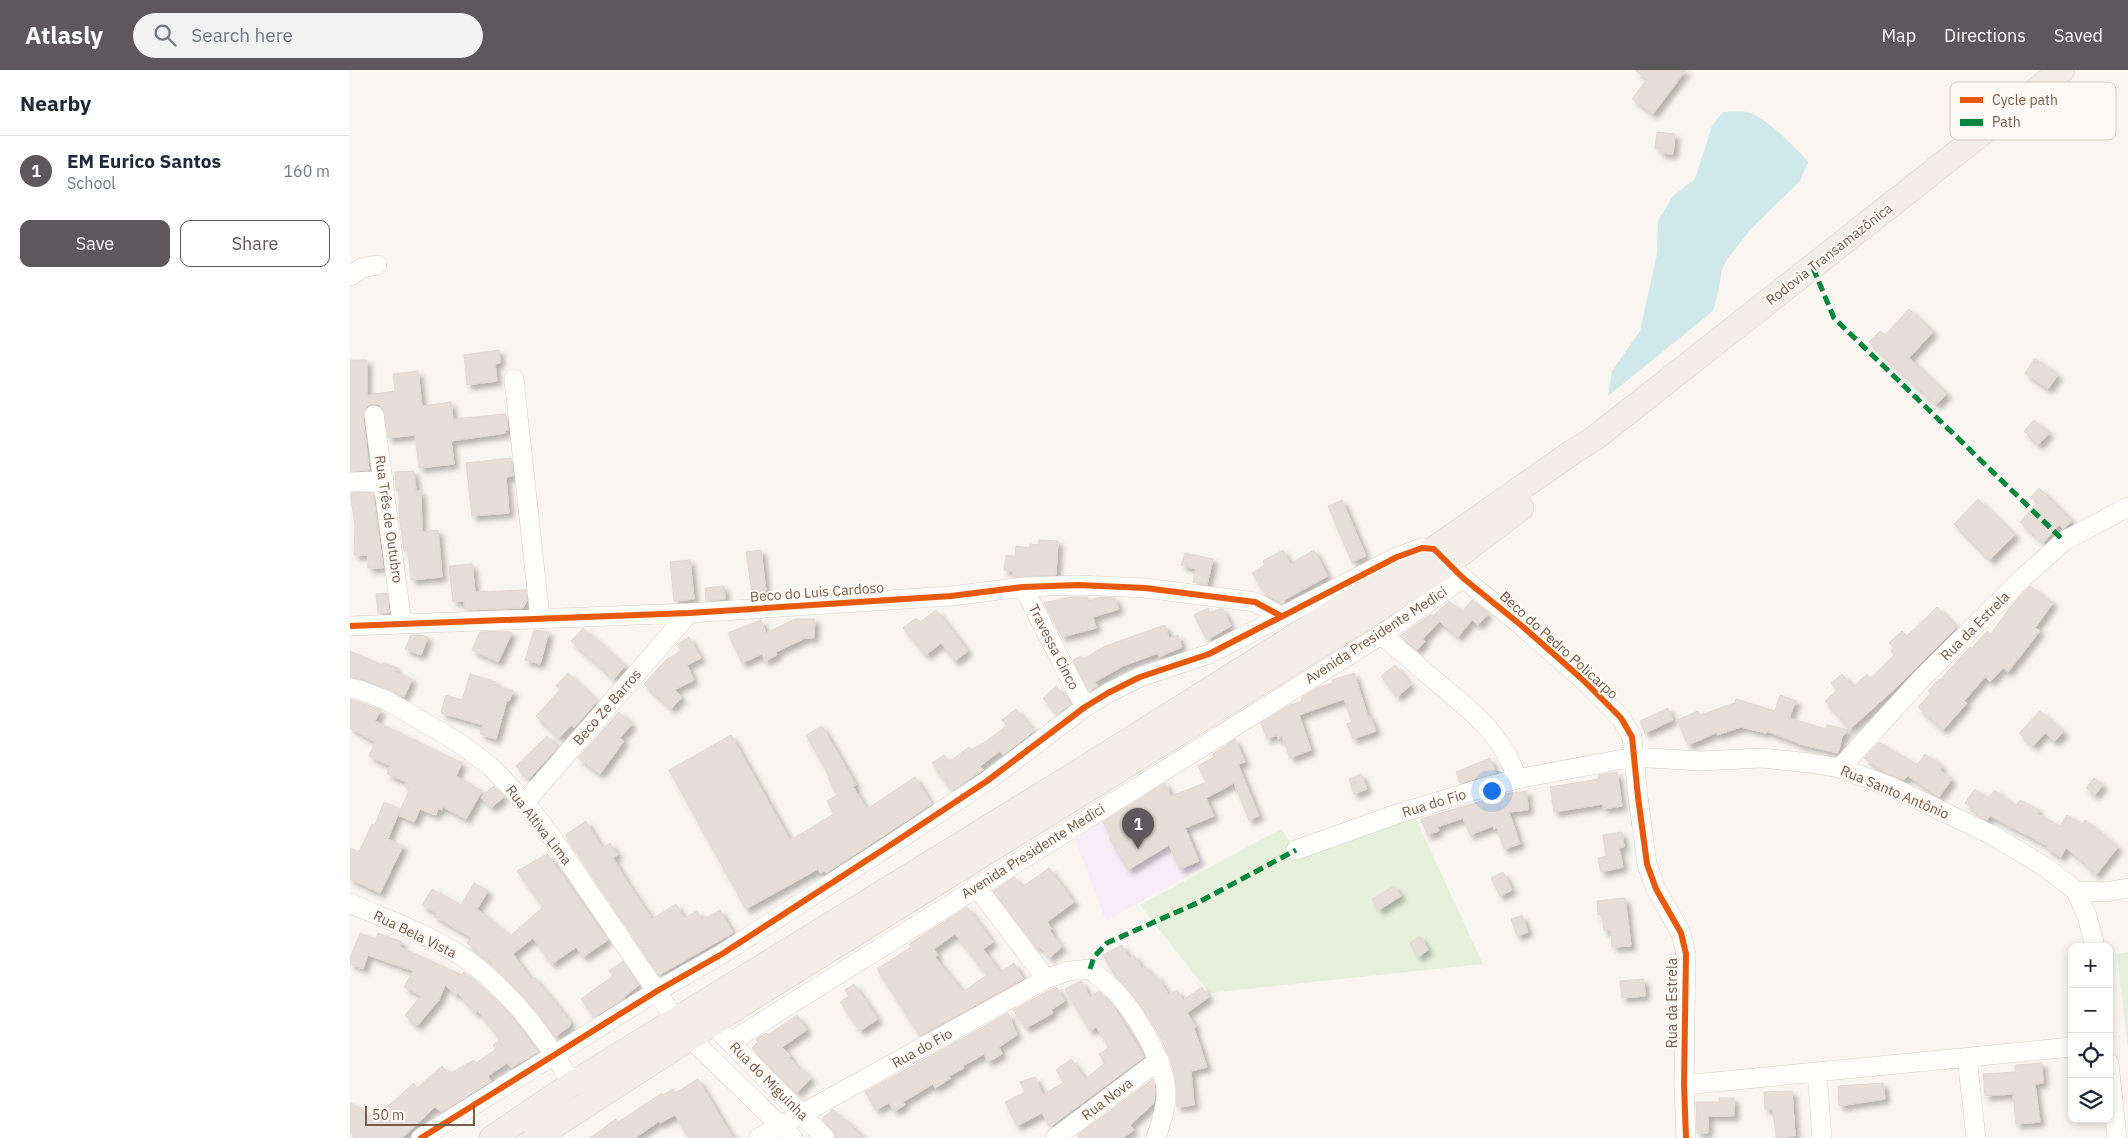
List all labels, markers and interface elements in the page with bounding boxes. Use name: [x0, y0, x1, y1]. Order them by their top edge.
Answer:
search box: [133, 13, 483, 58]
text: Atlasly: [25, 19, 103, 51]
icon: search: [151, 21, 179, 49]
text: Search here: [191, 23, 293, 47]
text: Map: [1881, 24, 1916, 47]
text: Directions: [1944, 24, 2026, 47]
text: Saved: [2054, 24, 2103, 47]
legend: [1950, 82, 2116, 140]
text: Nearby: [20, 89, 91, 117]
text: Cycle path: [1992, 91, 2058, 109]
text: Path: [1992, 113, 2021, 131]
text: EM Eurico Santos: [67, 149, 221, 173]
text: 1: [31, 161, 41, 181]
text: 160 m: [283, 161, 330, 181]
text: School: [67, 173, 116, 193]
street label: Rodovia Transamazônica: [1762, 199, 1896, 309]
button: Save: [20, 220, 170, 267]
button: Share: [180, 220, 330, 267]
street label: Rua Três de Outubro: [371, 454, 407, 584]
street label: Beco do Luis Cardoso: [749, 578, 885, 606]
street label: Avenida Presidente Medici: [1302, 582, 1450, 688]
street label: Beco do Pedro Policarpo: [1496, 587, 1622, 703]
street label: Rua da Estrela: [1937, 587, 2014, 664]
street label: Travessa Cinco: [1025, 601, 1083, 693]
street label: Beco Ze Barros: [569, 665, 645, 749]
street label: Rua Santo Antônio: [1838, 761, 1952, 823]
your location: [1479, 778, 1505, 804]
street label: Rua Altiva Lima: [502, 781, 576, 869]
street label: Rua do Fio: [1400, 785, 1468, 821]
street label: Avenida Presidente Medici: [958, 799, 1108, 903]
pin: 1: [1122, 808, 1154, 849]
street label: Rua Bela Vista: [370, 906, 460, 962]
map controls: [2068, 943, 2113, 1123]
button: +: [2068, 943, 2113, 988]
street label: Rua da Estrela: [1663, 957, 1681, 1048]
button: −: [2068, 988, 2113, 1033]
street label: Rua do Fio: [889, 1024, 955, 1072]
button: locate: [2068, 1033, 2113, 1078]
street label: Rua do Miguinha: [726, 1038, 812, 1124]
street label: Rua Nova: [1078, 1074, 1137, 1124]
button: layers: [2068, 1078, 2113, 1123]
scale bar: [365, 1103, 475, 1126]
text: 50 m: [372, 1106, 404, 1124]

